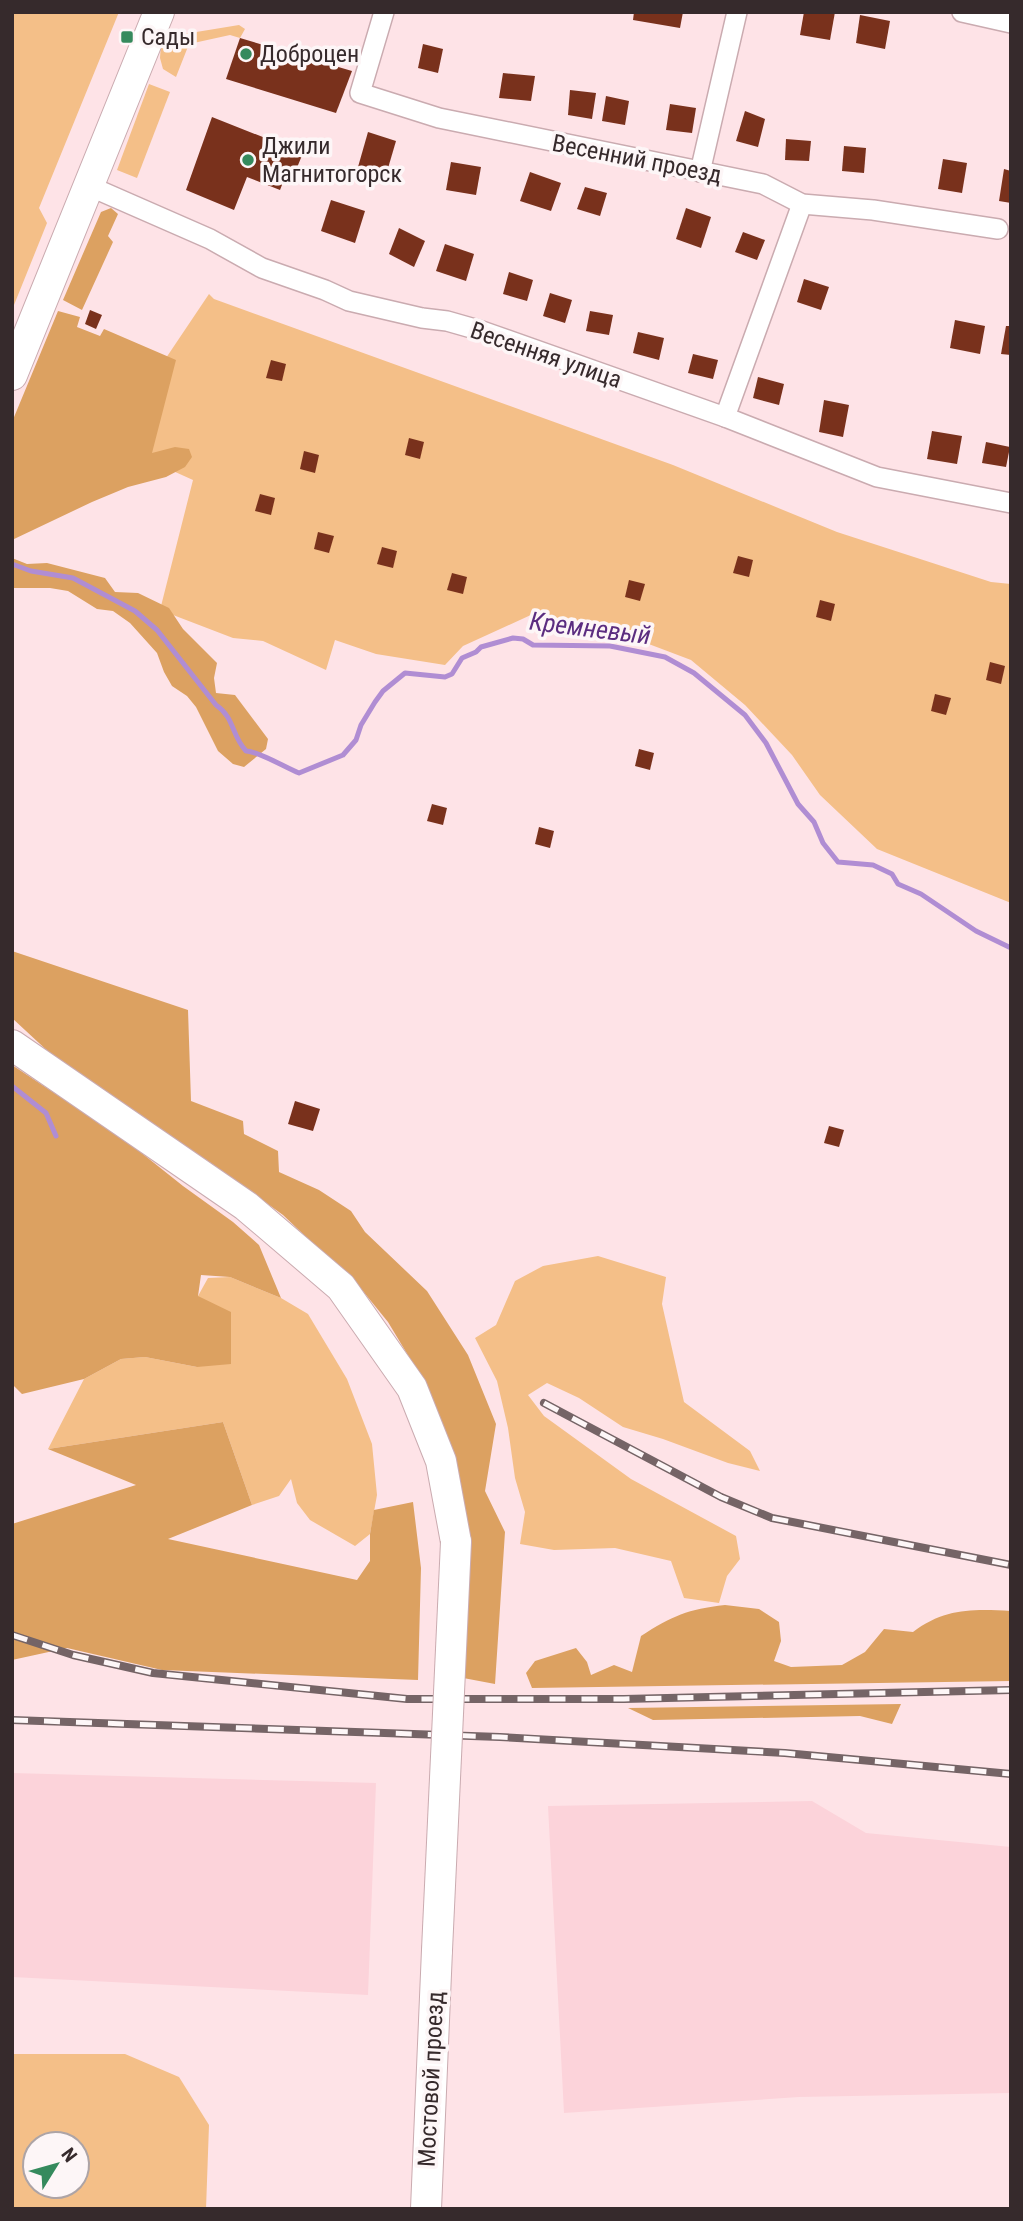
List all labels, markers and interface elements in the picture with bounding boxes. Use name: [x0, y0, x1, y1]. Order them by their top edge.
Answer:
place label: Сады: [141, 23, 195, 51]
marker: Сады: [119, 29, 135, 45]
place label: Доброцен: [260, 40, 359, 68]
marker: Доброцен: [238, 46, 254, 62]
street label: Весенний проезд: [550, 129, 724, 189]
place label: Джили Магнитогорск: [262, 132, 402, 188]
marker: Джили Магнитогорск: [240, 152, 256, 168]
street label: Весенняя улица: [467, 316, 625, 394]
water label: Кремневый: [528, 606, 652, 650]
street label: Мостовой проезд: [412, 1990, 450, 2168]
north arrow: [21, 2130, 91, 2200]
text: N: [56, 2144, 82, 2167]

